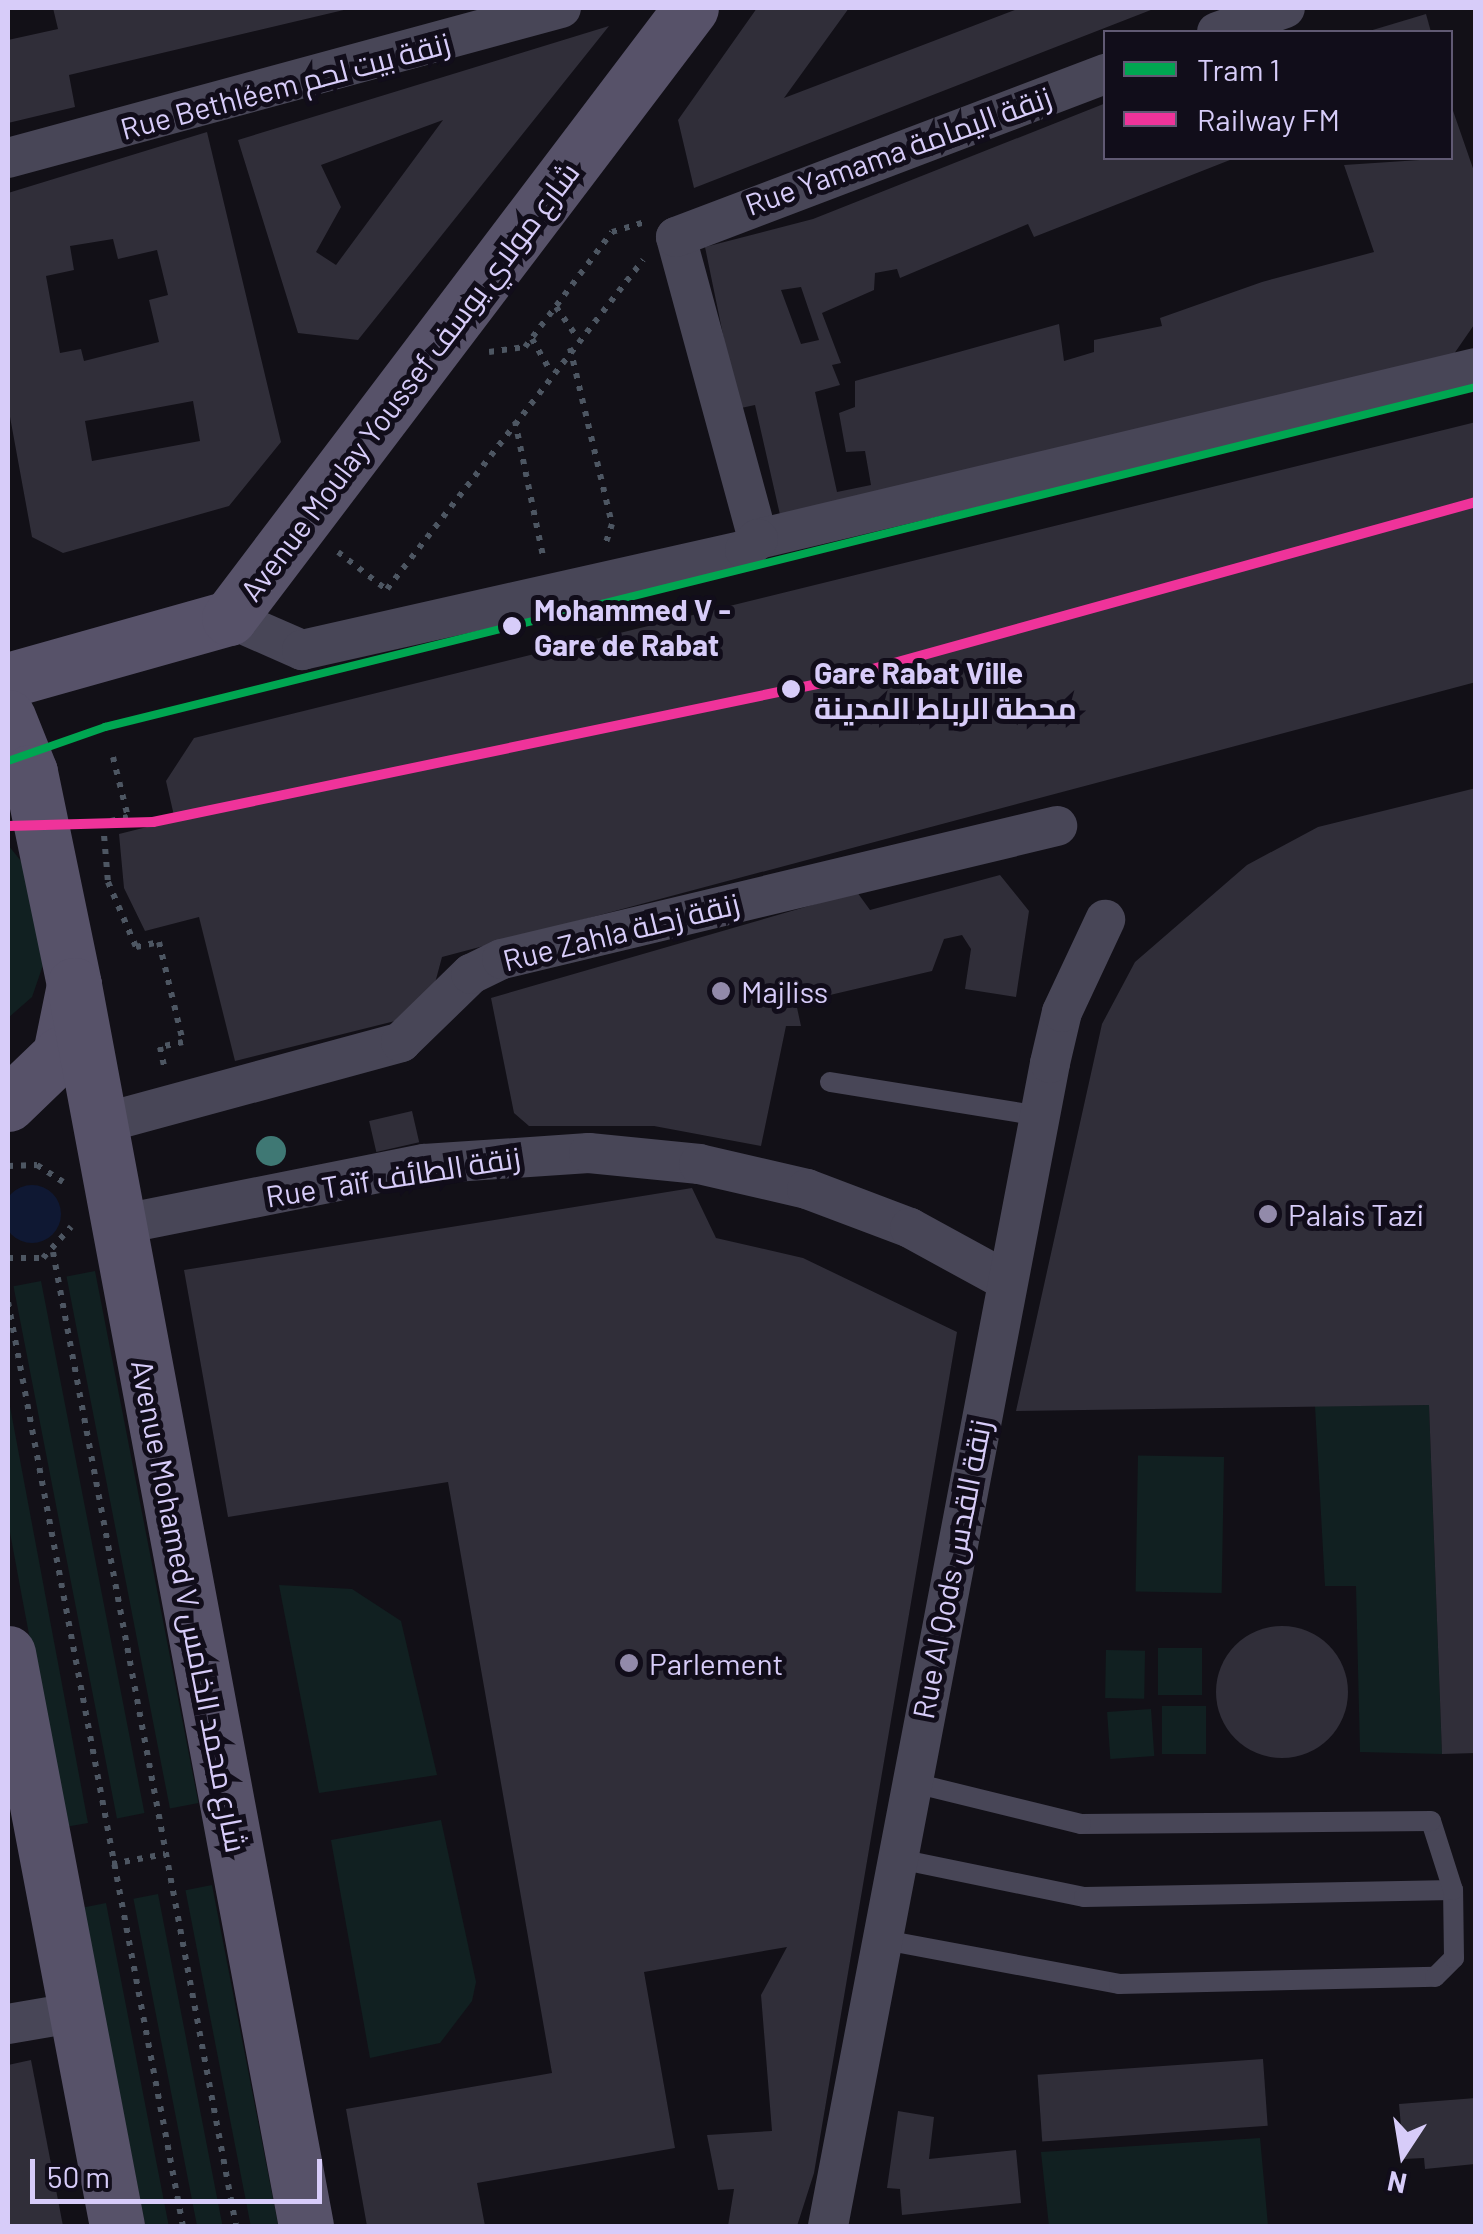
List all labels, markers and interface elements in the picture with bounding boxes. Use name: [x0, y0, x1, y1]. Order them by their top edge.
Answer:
street label: Rue Bethléem زنقة بيت لحم: [116, 24, 454, 146]
legend: [1103, 30, 1453, 160]
text: Tram 1: [1197, 51, 1280, 87]
street label: Rue Yamama زنقة اليمامة: [740, 78, 1056, 222]
text: Railway FM: [1197, 101, 1340, 137]
street label: Avenue Moulay Youssef شارع مولاي يوسف: [232, 154, 586, 608]
place label: Mohammed V - Gare de Rabat: [534, 591, 731, 662]
marker: Mohammed V - Gare de Rabat: [499, 613, 525, 639]
place label: Gare Rabat Ville محطة الرباط المدينة: [814, 654, 1077, 724]
marker: Gare Rabat Ville محطة الرباط المدينة: [778, 676, 804, 702]
street label: Rue Zahla زنقة زحلة: [499, 884, 743, 978]
place label: Majliss: [741, 973, 828, 1009]
marker: Majliss: [710, 980, 732, 1002]
street label: Rue Taïf زنقة الطائف: [263, 1138, 523, 1214]
place label: Palais Tazi: [1288, 1196, 1424, 1232]
marker: Palais Tazi: [1257, 1203, 1279, 1225]
street label: Avenue Mohamed V شارع محمد الخامس: [125, 1357, 255, 1855]
street label: Rue Al Qods زنقة القدس: [904, 1416, 998, 1722]
place label: Parlement: [649, 1645, 783, 1681]
marker: Parlement: [618, 1652, 640, 1674]
north arrow: [1353, 2104, 1453, 2204]
scale bar: [35, 2139, 328, 2201]
text: 50 m: [47, 2158, 110, 2194]
text: N: [1384, 2165, 1409, 2202]

